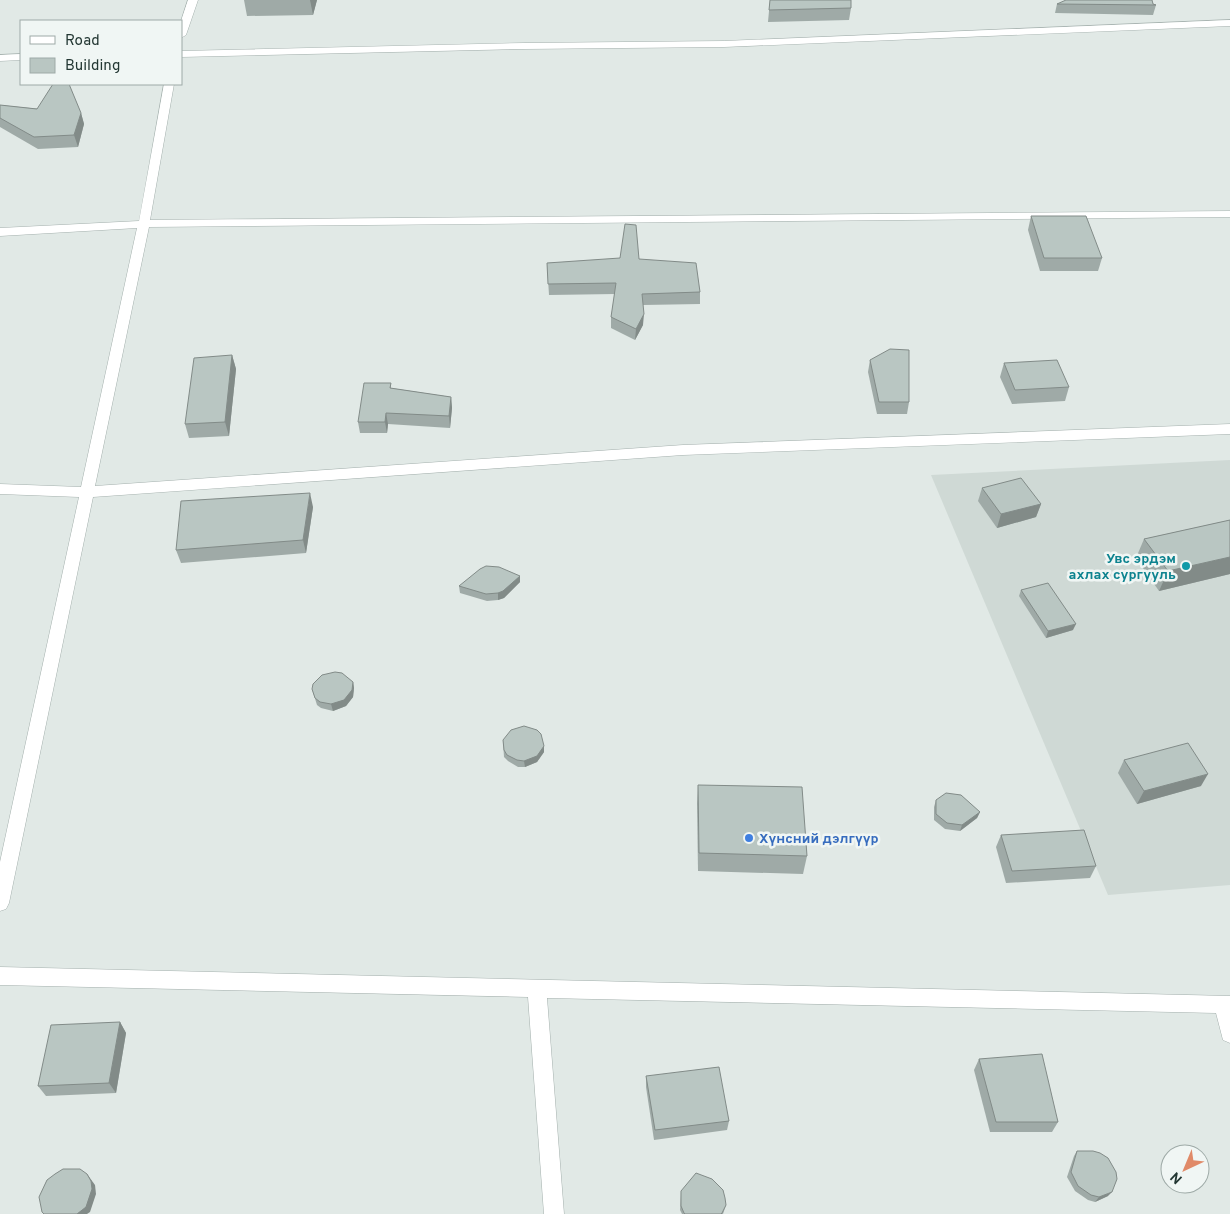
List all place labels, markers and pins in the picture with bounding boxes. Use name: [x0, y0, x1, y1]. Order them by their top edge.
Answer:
place label: Увс эрдэм ахлах сургууль: [1069, 551, 1176, 584]
marker: Увс эрдэм ахлах сургууль: [1180, 560, 1192, 572]
place label: Хүнсний дэлгүүр: [759, 831, 879, 848]
marker: Хүнсний дэлгүүр: [743, 832, 755, 844]

